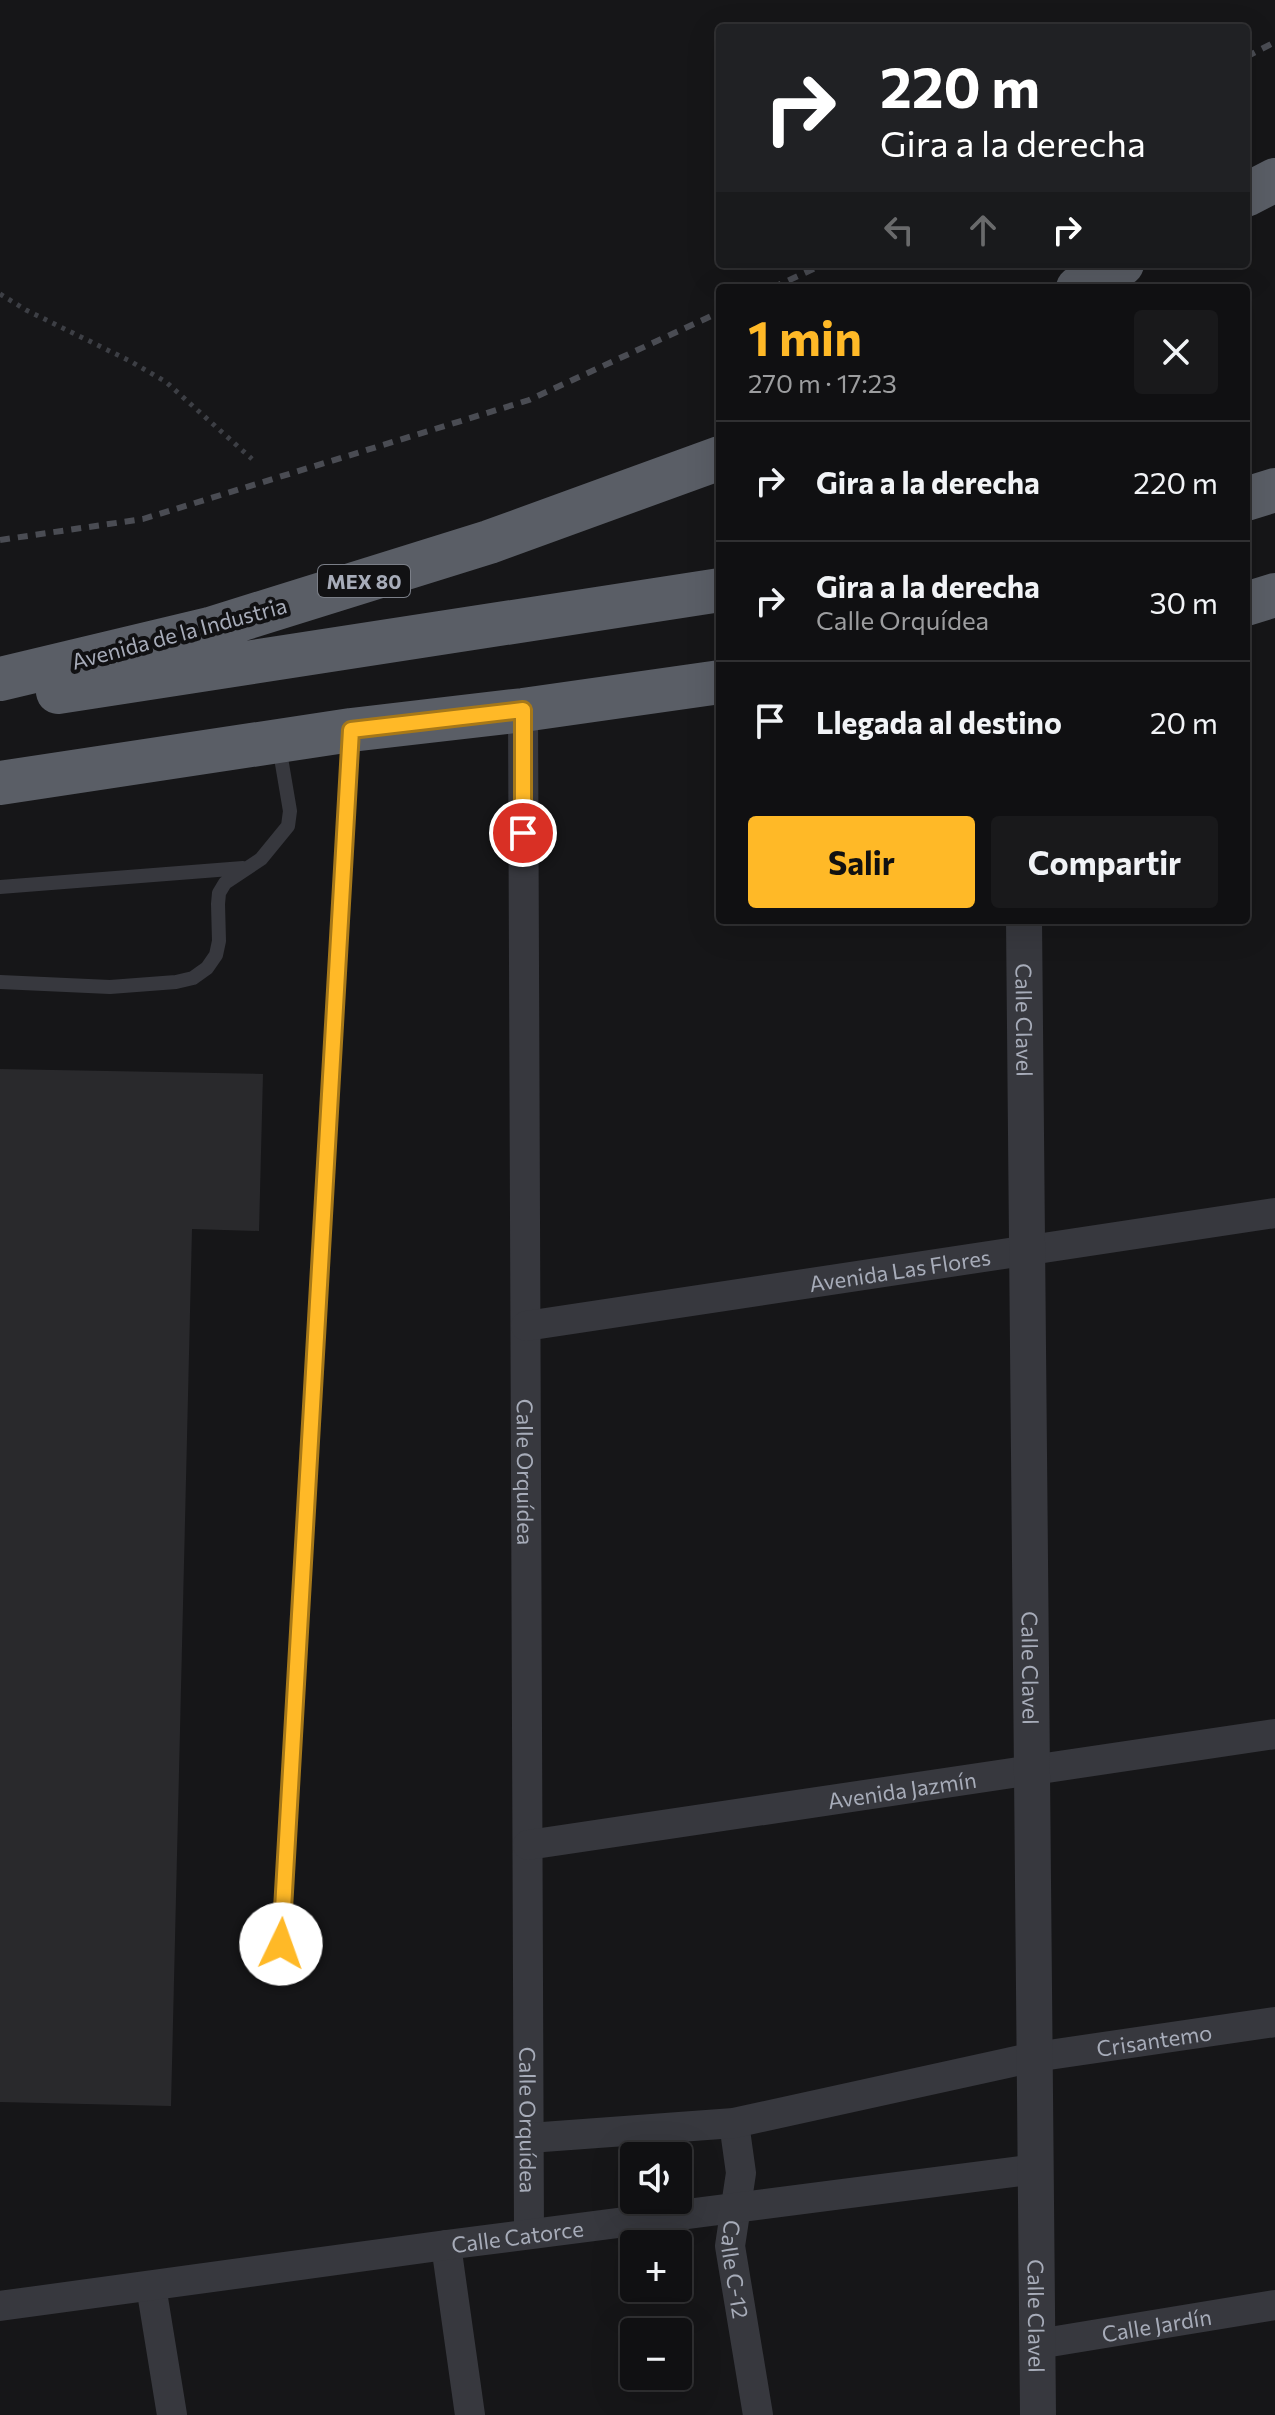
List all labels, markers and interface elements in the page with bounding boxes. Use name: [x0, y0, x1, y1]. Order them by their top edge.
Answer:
text: 220 m: [880, 51, 1040, 120]
icon: right: [748, 56, 852, 160]
text: Gira a la derecha: [880, 120, 1146, 164]
icon: left: [877, 208, 921, 252]
icon: ahead: [961, 208, 1005, 252]
icon: right: [1045, 208, 1089, 252]
text: 1 min: [748, 307, 862, 366]
button: close: [1134, 310, 1218, 394]
text: 270 m · 17:23: [748, 367, 897, 398]
icon: right: [748, 459, 792, 503]
text: Gira a la derecha: [816, 463, 1040, 500]
text: 220 m: [1133, 463, 1218, 500]
road number: MEX 80: [318, 565, 410, 597]
text: Gira a la derecha: [816, 567, 1040, 604]
icon: right: [748, 579, 792, 623]
text: 30 m: [1149, 583, 1218, 620]
street label: Avenida de la Industria: [68, 591, 290, 675]
text: Calle Orquídea: [816, 604, 989, 635]
icon: arrive: [748, 699, 792, 743]
text: Llegada al destino: [816, 703, 1062, 740]
text: 20 m: [1150, 703, 1218, 740]
pin: [489, 799, 557, 867]
icon: arrive: [501, 811, 545, 855]
button: Salir: [748, 816, 975, 908]
button: Compartir: [991, 816, 1218, 908]
street label: Calle Clavel: [1011, 963, 1039, 1077]
street label: Avenida Las Flores: [807, 1243, 992, 1297]
street label: Calle Orquídea: [512, 1399, 540, 1545]
street label: Calle Clavel: [1017, 1611, 1045, 1725]
street label: Avenida Jazmín: [826, 1765, 978, 1814]
position arrow: [239, 1902, 323, 1986]
street label: Crisantemo: [1094, 2018, 1214, 2061]
street label: Calle Orquídea: [515, 2047, 542, 2193]
map controls: [620, 2142, 692, 2390]
button: sound: [620, 2142, 692, 2214]
street label: Calle Catorce: [450, 2214, 585, 2258]
street label: Calle C-12: [717, 2218, 755, 2321]
button: +: [620, 2230, 692, 2302]
street label: Calle Clavel: [1023, 2259, 1051, 2373]
street label: Calle Jardín: [1099, 2302, 1213, 2347]
button: −: [620, 2318, 692, 2390]

